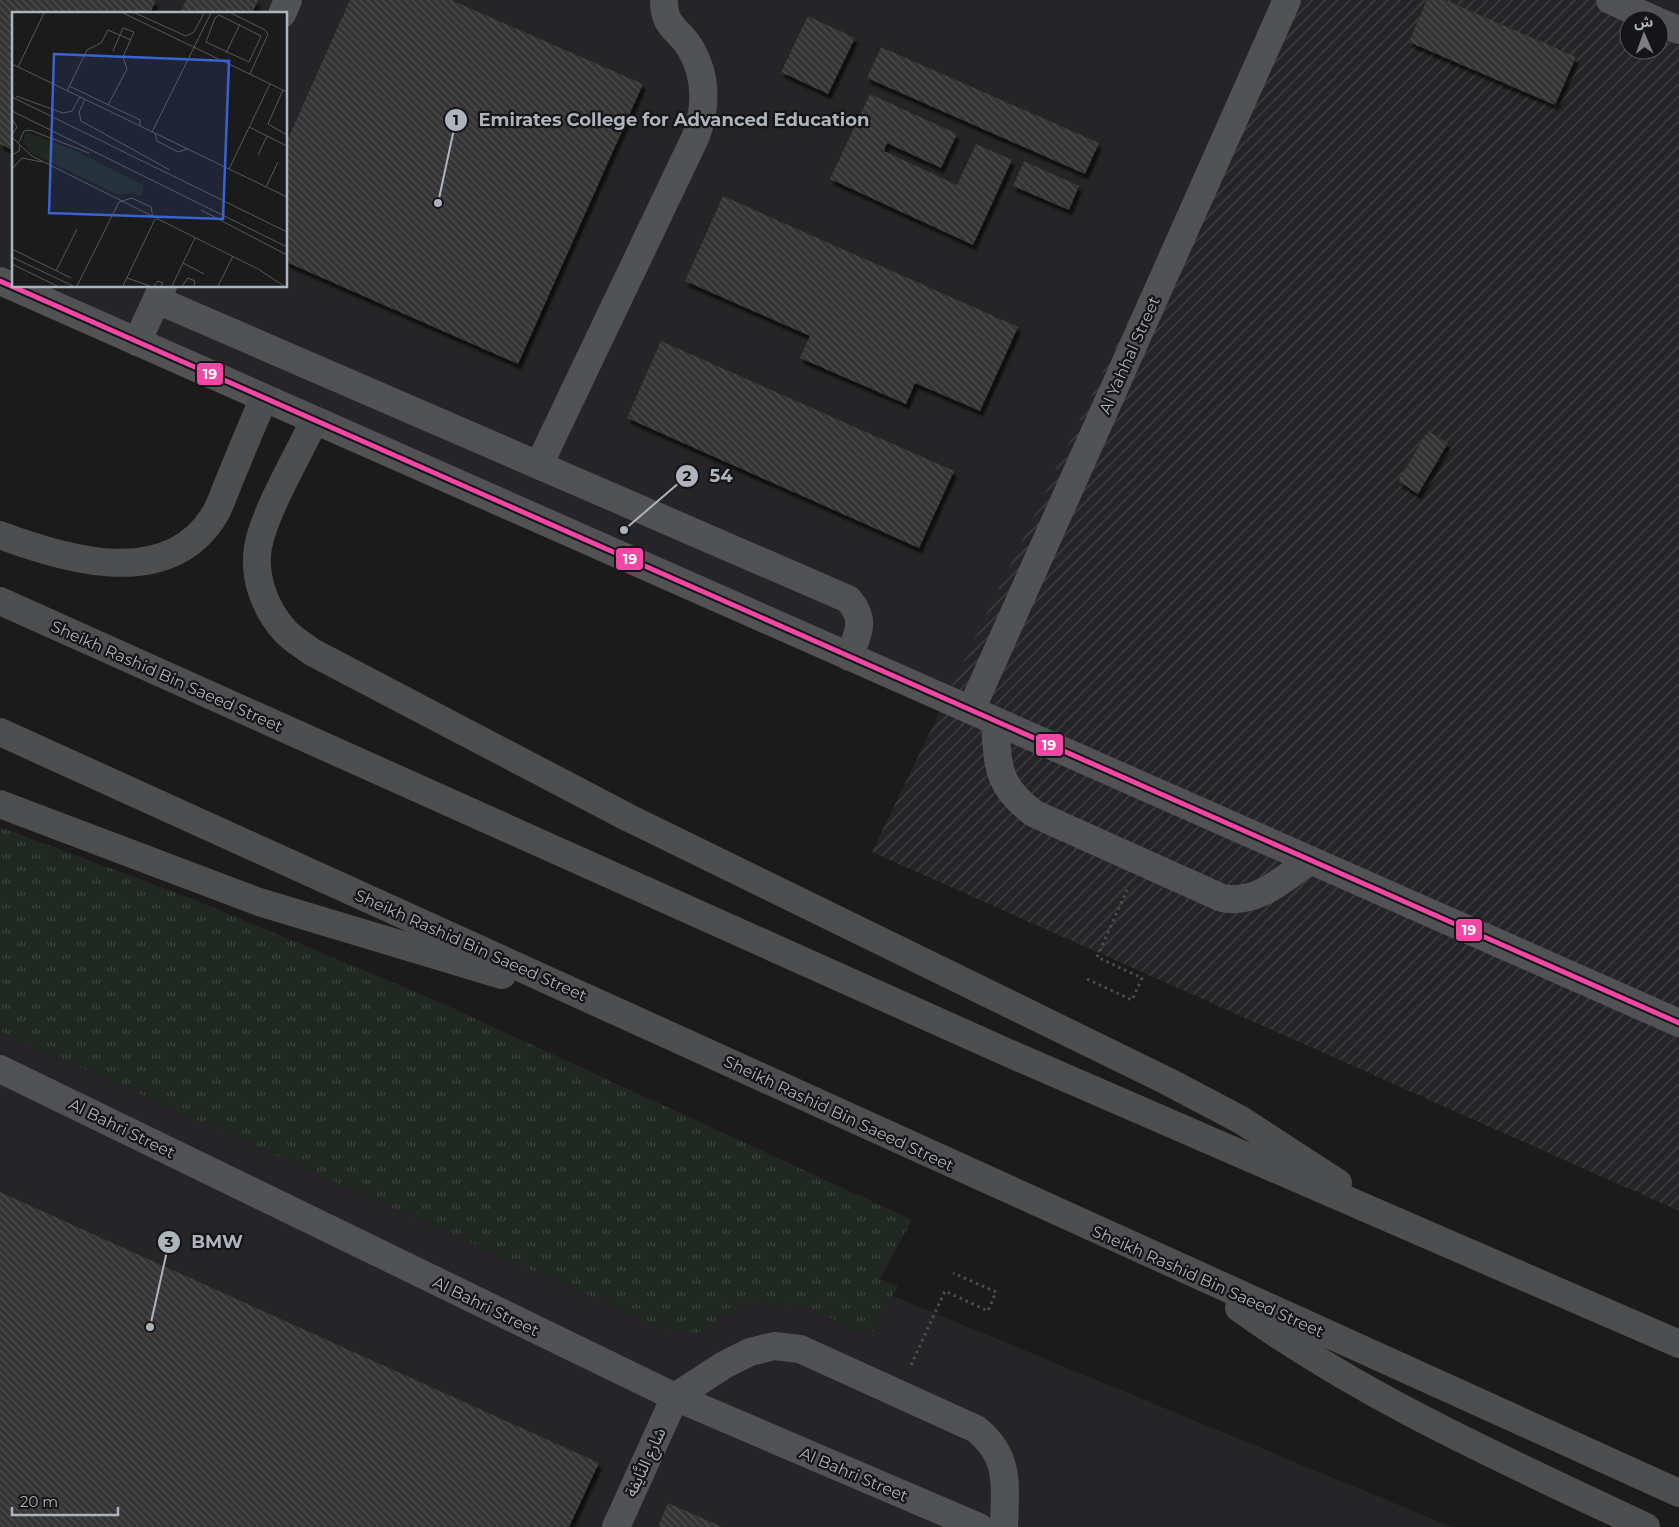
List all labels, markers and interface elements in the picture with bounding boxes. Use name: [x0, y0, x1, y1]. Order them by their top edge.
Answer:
north arrow: [1619, 10, 1669, 60]
inset map: [12, 12, 288, 288]
text: ش: [1634, 13, 1653, 31]
callout: Emirates College for Advanced Education: [444, 103, 880, 136]
text: Emirates College for Advanced Education: [479, 109, 869, 131]
text: 1: [453, 110, 459, 129]
street label: Al Yahhal Street: [1095, 293, 1164, 417]
line badge: 19: [196, 362, 224, 386]
text: 19: [203, 365, 217, 383]
callout: 54: [674, 459, 742, 492]
text: 54: [709, 465, 733, 487]
text: 2: [683, 466, 692, 485]
line badge: 19: [615, 547, 644, 571]
text: 19: [623, 550, 637, 568]
street label: Sheikh Rashid Bin Saeed Street: [48, 617, 286, 736]
line badge: 19: [1035, 733, 1064, 757]
text: 19: [1042, 736, 1056, 754]
street label: Sheikh Rashid Bin Saeed Street: [352, 886, 590, 1005]
line badge: 19: [1455, 918, 1483, 942]
text: 19: [1462, 921, 1476, 939]
street label: Sheikh Rashid Bin Saeed Street: [721, 1052, 957, 1175]
street label: Al Bahri Street: [66, 1095, 178, 1163]
street label: Sheikh Rashid Bin Saeed Street: [1089, 1222, 1327, 1341]
callout: BMW: [156, 1225, 253, 1258]
text: BMW: [191, 1231, 243, 1253]
text: 3: [164, 1232, 174, 1251]
street label: Al Bahri Street: [430, 1273, 542, 1341]
street label: شارع النَّايفة: [621, 1424, 672, 1501]
street label: Al Bahri Street: [797, 1443, 911, 1506]
scale bar: [12, 1484, 119, 1516]
text: 20 m: [20, 1492, 58, 1511]

